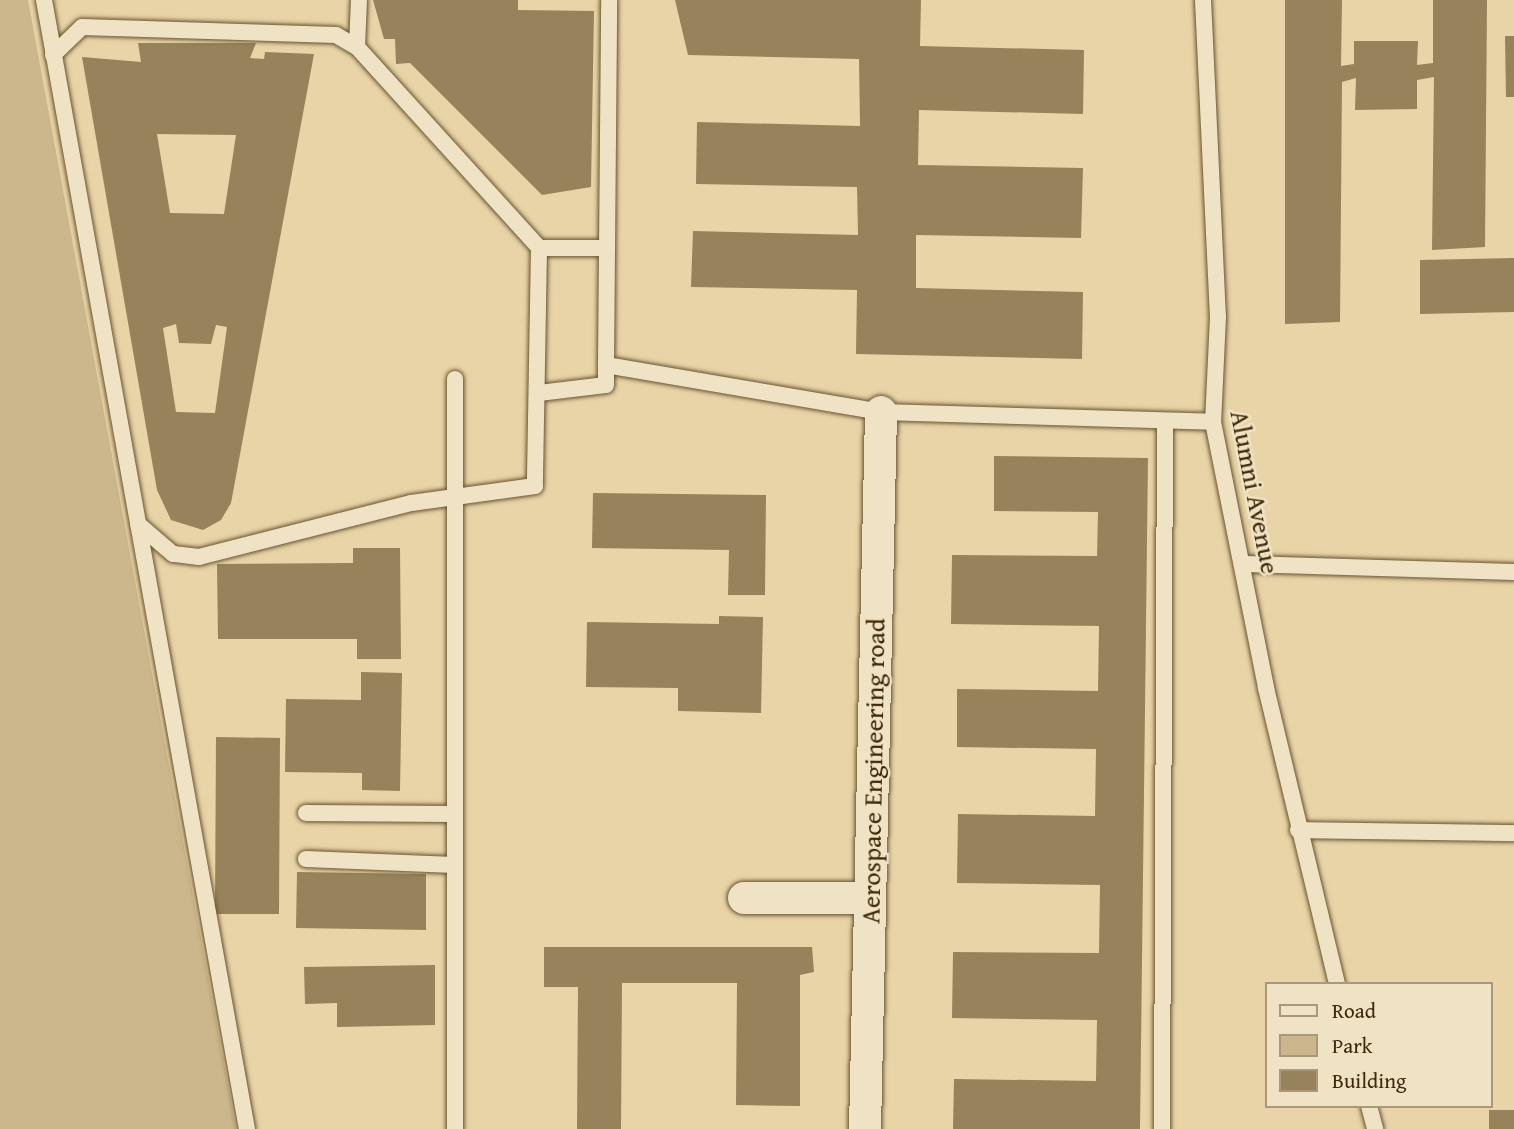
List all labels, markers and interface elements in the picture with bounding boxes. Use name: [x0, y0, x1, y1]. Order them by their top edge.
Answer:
street label: Alumni Avenue: [1224, 408, 1286, 576]
street label: Aerospace Engineering road: [855, 618, 891, 924]
legend: [1266, 982, 1493, 1108]
text: Road: [1332, 995, 1376, 1026]
text: Park: [1332, 1030, 1373, 1061]
text: Building: [1332, 1065, 1406, 1096]

